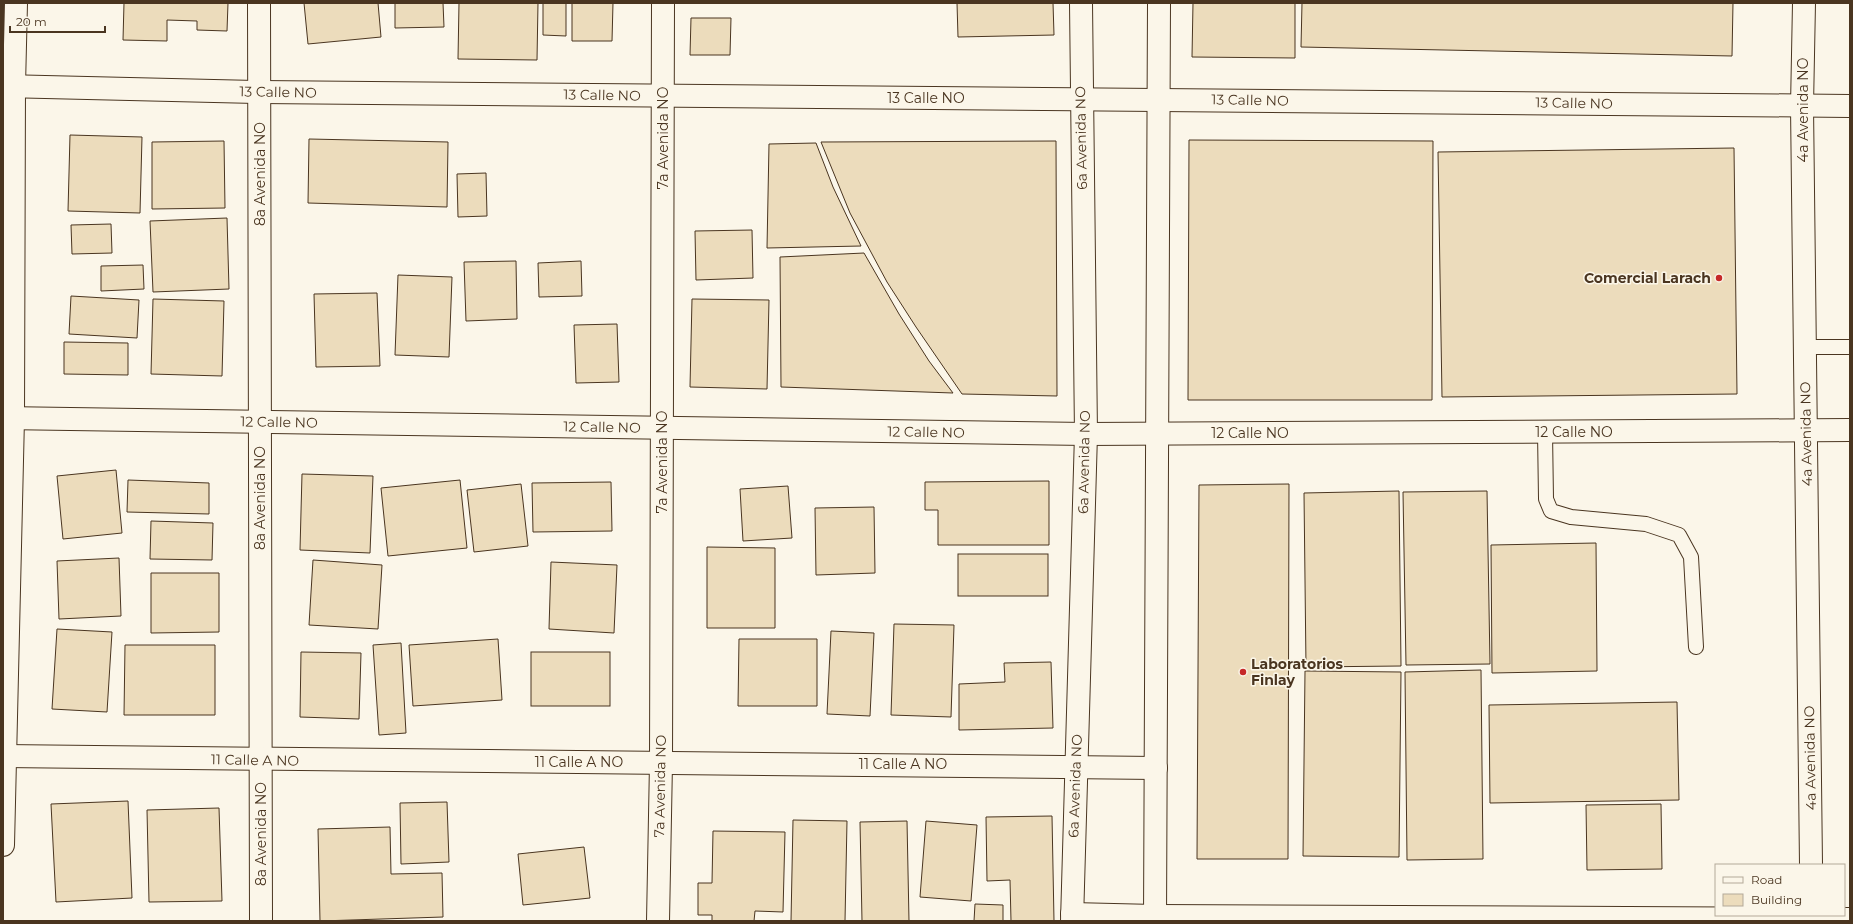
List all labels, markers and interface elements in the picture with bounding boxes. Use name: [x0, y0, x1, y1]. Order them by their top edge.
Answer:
scale bar: [10, 8, 105, 34]
text: 20 m: [16, 14, 47, 29]
street label: 4a Avenida NO: [1794, 57, 1812, 162]
street label: 13 Calle NO: [239, 82, 317, 102]
street label: 13 Calle NO: [563, 85, 641, 105]
street label: 7a Avenida NO: [654, 86, 672, 189]
street label: 6a Avenida NO: [1071, 86, 1091, 190]
street label: 13 Calle NO: [887, 89, 965, 107]
street label: 13 Calle NO: [1211, 90, 1289, 110]
street label: 13 Calle NO: [1535, 93, 1613, 113]
street label: 8a Avenida NO: [251, 122, 269, 226]
place label: Comercial Larach: [1584, 269, 1711, 287]
marker: Comercial Larach: [1714, 273, 1724, 283]
street label: 4a Avenida NO: [1796, 381, 1816, 487]
street label: 7a Avenida NO: [653, 410, 671, 513]
street label: 6a Avenida NO: [1074, 410, 1094, 514]
street label: 12 Calle NO: [240, 412, 318, 432]
street label: 12 Calle NO: [563, 417, 641, 437]
street label: 12 Calle NO: [887, 422, 965, 442]
street label: 12 Calle NO: [1535, 423, 1613, 441]
street label: 12 Calle NO: [1211, 424, 1289, 442]
street label: 8a Avenida NO: [251, 446, 269, 550]
place label: Laboratorios Finlay: [1251, 655, 1343, 689]
marker: Laboratorios Finlay: [1238, 667, 1248, 677]
street label: 4a Avenida NO: [1800, 705, 1820, 811]
street label: 7a Avenida NO: [650, 734, 670, 838]
street label: 6a Avenida NO: [1064, 734, 1086, 838]
street label: 11 Calle A NO: [211, 750, 300, 770]
street label: 11 Calle A NO: [535, 753, 623, 771]
street label: 11 Calle A NO: [859, 755, 947, 773]
street label: 8a Avenida NO: [252, 782, 270, 886]
legend: [1715, 864, 1845, 916]
text: Road: [1751, 872, 1782, 887]
text: Building: [1751, 892, 1802, 907]

